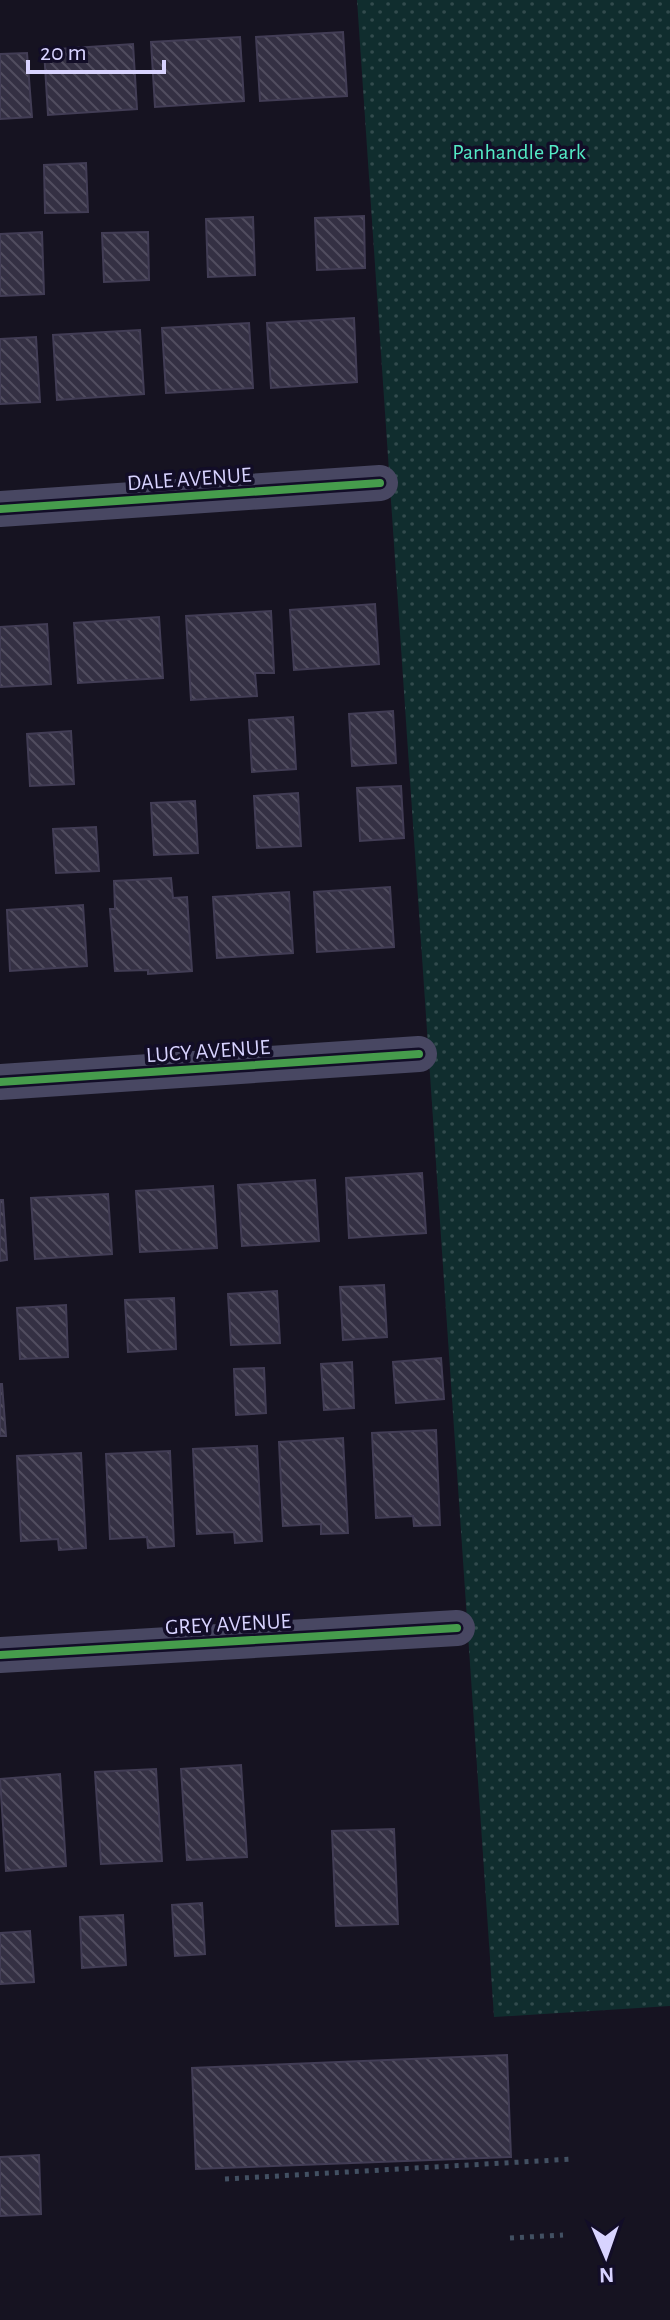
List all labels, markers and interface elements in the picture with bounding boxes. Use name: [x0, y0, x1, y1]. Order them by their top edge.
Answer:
scale bar: [28, 24, 164, 74]
text: 20 m: [40, 41, 87, 65]
park label: Panhandle Park: [452, 141, 586, 163]
street label: DALE AVENUE: [126, 464, 252, 494]
street label: LUCY AVENUE: [145, 1036, 271, 1066]
street label: GREY AVENUE: [165, 1610, 292, 1638]
north arrow: [566, 2216, 646, 2296]
text: N: [599, 2264, 615, 2286]

